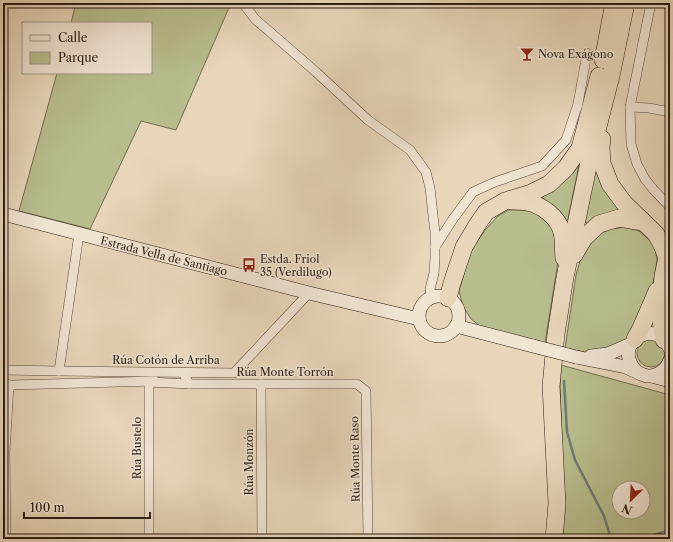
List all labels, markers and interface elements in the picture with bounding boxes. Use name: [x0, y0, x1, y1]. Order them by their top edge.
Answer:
legend: [22, 22, 152, 74]
text: Calle: [58, 30, 88, 45]
bar icon: Nova Exágono: [519, 46, 535, 62]
place label: Nova Exágono: [538, 47, 614, 61]
text: Parque: [58, 50, 99, 65]
street label: Estrada Vella de Santiago: [99, 233, 229, 279]
place label: Estda. Friol 35 (Verdilugo): [260, 252, 332, 279]
bus stop icon: Estda. Friol 35 (Verdilugo): [241, 257, 257, 273]
street label: Rúa Cotón de Arriba: [112, 353, 220, 367]
street label: Rúa Monte Torrón: [236, 365, 334, 379]
street label: Rúa Monte Raso: [347, 416, 363, 502]
street label: Rúa Bustelo: [130, 417, 144, 479]
street label: Rúa Monzón: [242, 428, 256, 496]
north arrow: [611, 480, 651, 520]
scale bar: [24, 494, 150, 520]
text: 100 m: [30, 500, 65, 515]
text: N: [619, 501, 634, 517]

